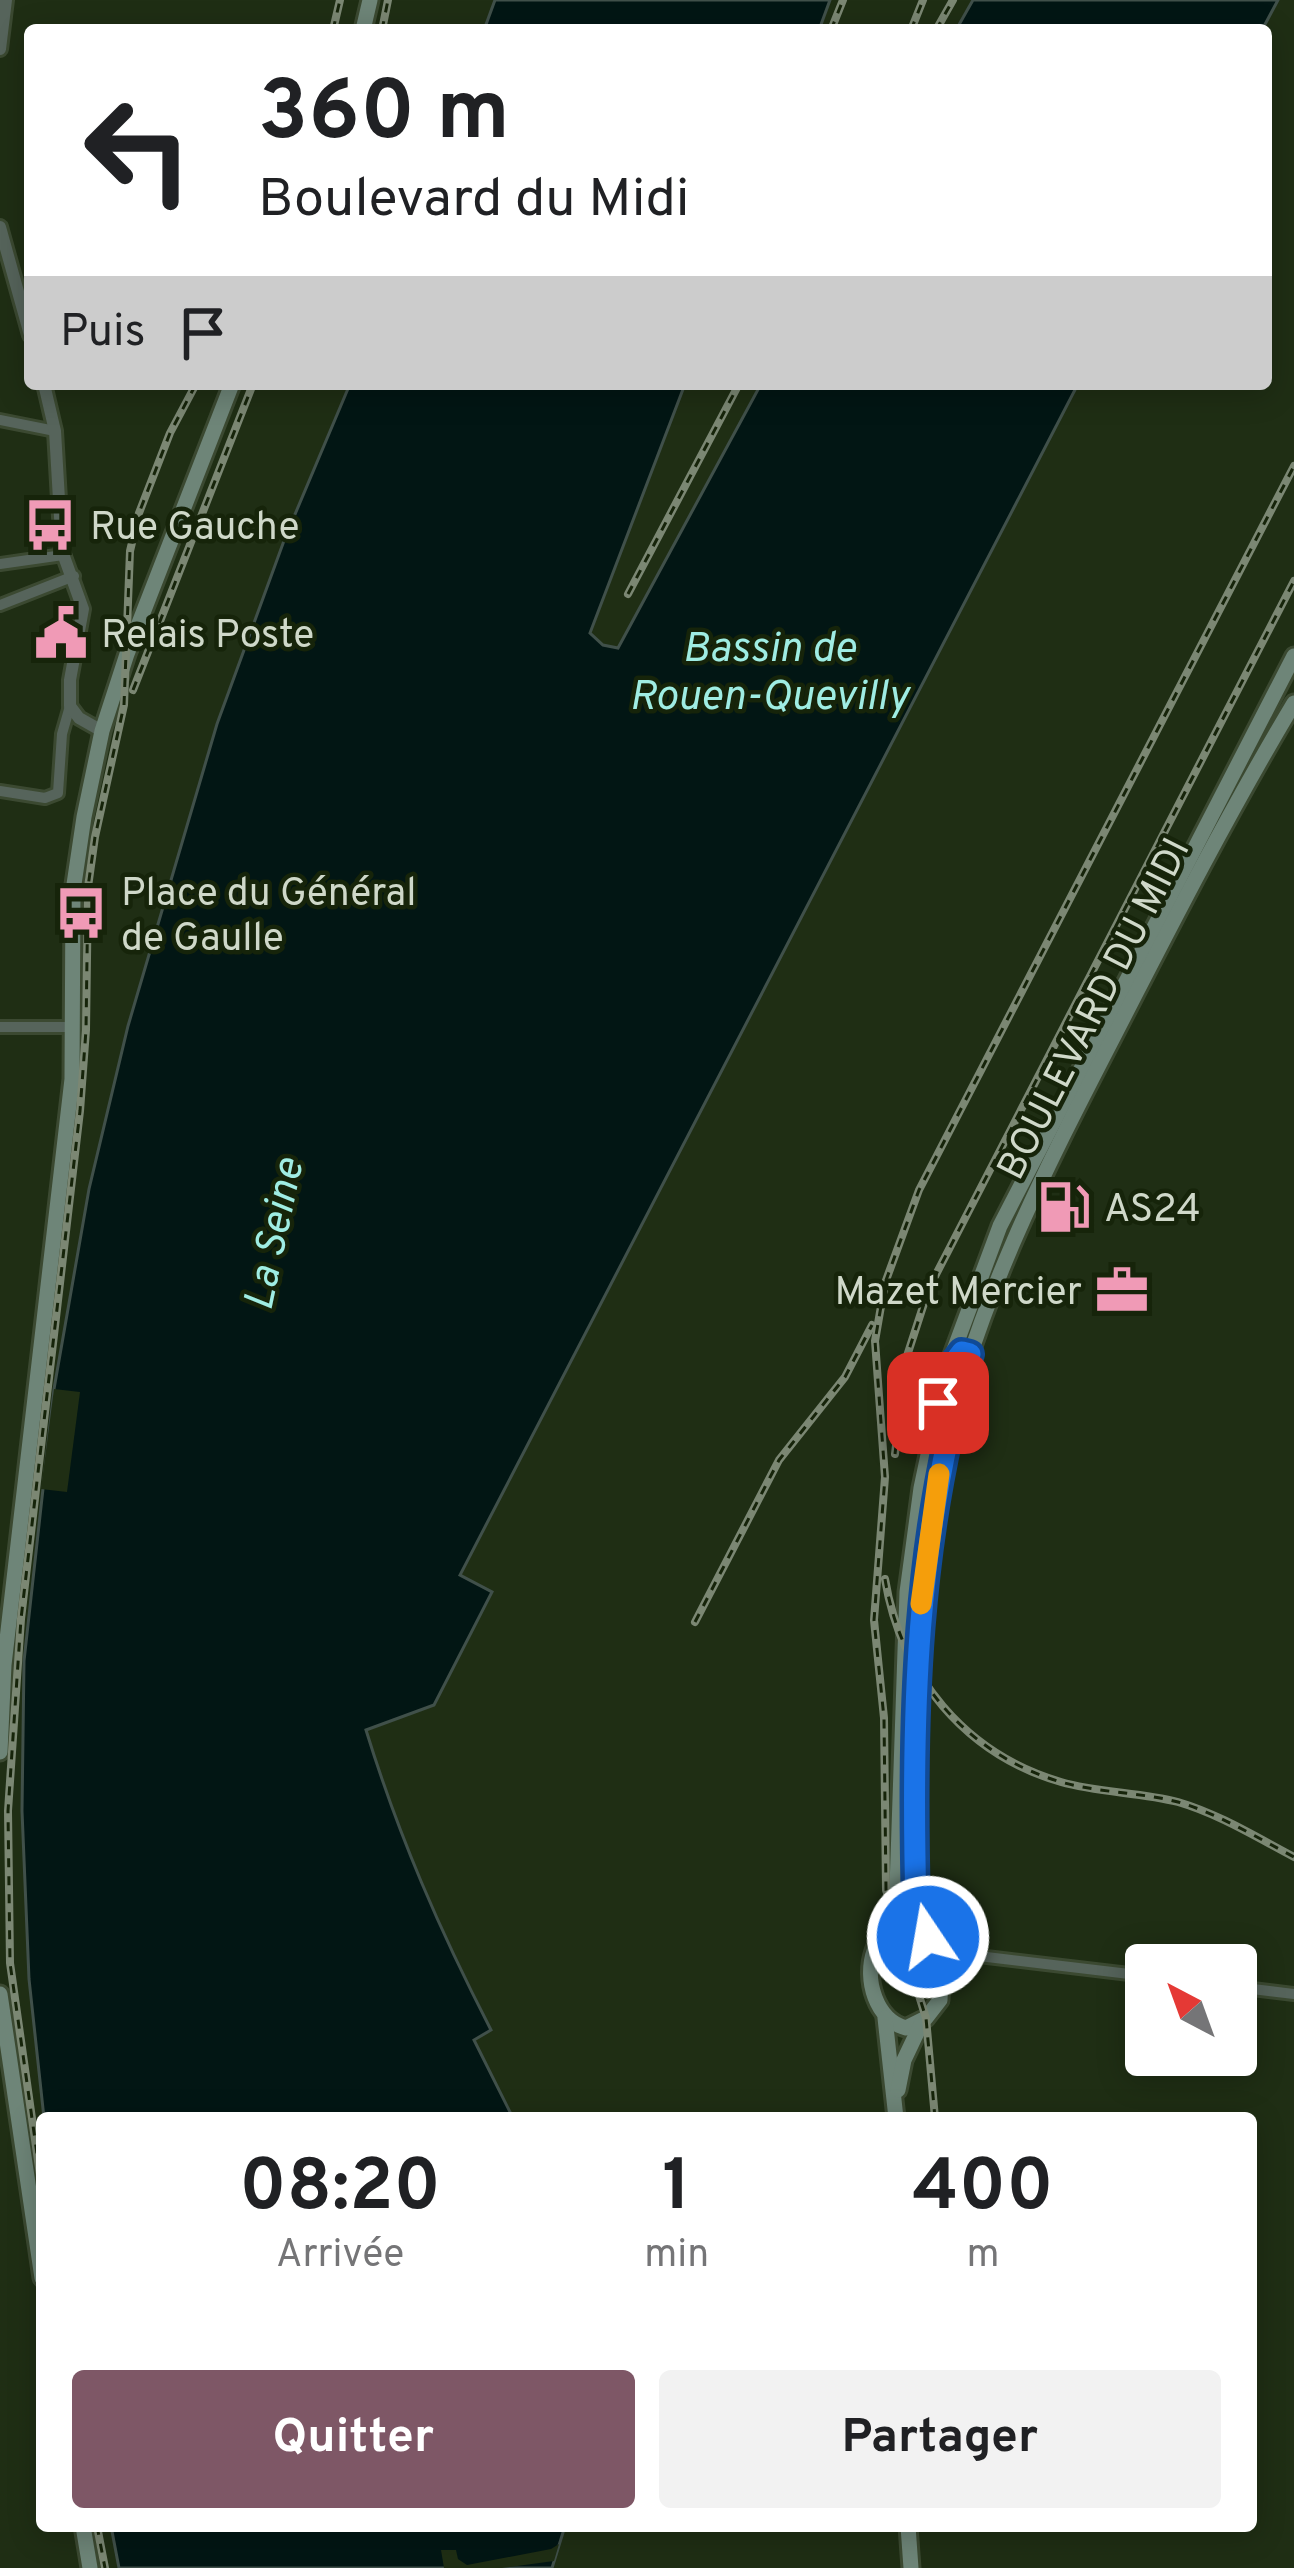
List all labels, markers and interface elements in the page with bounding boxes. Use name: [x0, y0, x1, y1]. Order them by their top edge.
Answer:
text: 360 m: [258, 63, 510, 169]
icon: left: [60, 72, 216, 228]
text: Boulevard du Midi: [258, 167, 690, 236]
icon: arrive: [170, 300, 236, 366]
text: Puis: [60, 305, 146, 362]
bus stop icon: Rue Gauche: [21, 496, 79, 554]
place label: Rue Gauche: [90, 505, 299, 554]
public building icon: Relais Poste: [32, 604, 90, 662]
place label: Relais Poste: [101, 613, 314, 662]
water label: Bassin de Rouen-Quevilly: [629, 624, 911, 725]
street label: BOULEVARD DU MIDI: [989, 831, 1203, 1189]
place label: Place du Général de Gaulle: [121, 871, 416, 965]
bus stop icon: Place du Général de Gaulle: [52, 884, 110, 942]
water label: La Seine: [234, 1153, 319, 1316]
fuel station icon: AS24: [1035, 1178, 1093, 1236]
place label: AS24: [1104, 1187, 1201, 1236]
office icon: Mazet Mercier: [1093, 1261, 1151, 1319]
place label: Mazet Mercier: [835, 1270, 1082, 1319]
pin: [887, 1352, 989, 1454]
icon: arrive: [905, 1370, 971, 1436]
position arrow: [865, 1874, 991, 2000]
north arrow: [1125, 1944, 1257, 2076]
map controls: [1125, 1944, 1257, 2076]
text: 08:20: [239, 2144, 441, 2236]
text: 1: [662, 2144, 691, 2236]
text: 400: [912, 2144, 1054, 2236]
text: Arrivée: [276, 2232, 404, 2281]
text: min: [644, 2232, 709, 2281]
text: m: [967, 2232, 1000, 2281]
button: Quitter: [72, 2370, 635, 2508]
button: Partager: [659, 2370, 1221, 2508]

